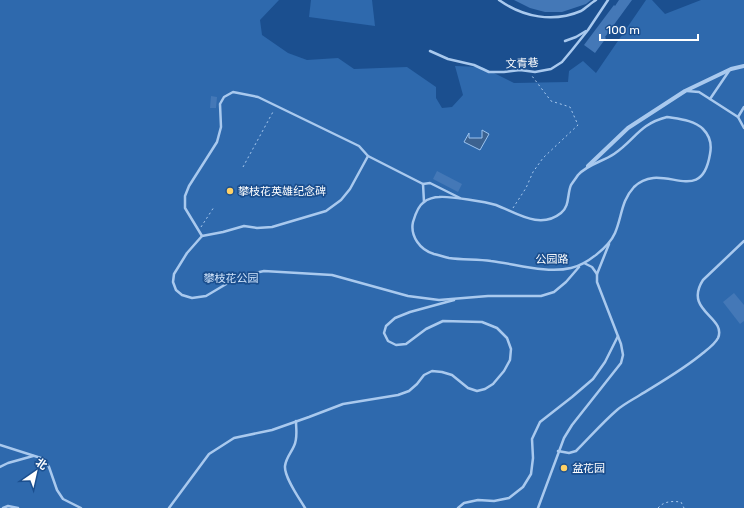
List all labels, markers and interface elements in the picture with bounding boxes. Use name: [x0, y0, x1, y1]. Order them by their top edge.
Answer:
scale bar: [600, 16, 698, 42]
text: 100 m: [606, 23, 640, 37]
street label: 文青巷: [505, 56, 539, 71]
place label: 攀枝花英雄纪念碑: [238, 185, 326, 198]
marker: 攀枝花英雄纪念碑: [225, 186, 235, 196]
street label: 公园路: [535, 253, 569, 266]
park label: 攀枝花公园: [204, 272, 259, 285]
north arrow: [16, 452, 56, 492]
text: 北: [33, 456, 50, 473]
place label: 盆花园: [572, 462, 605, 475]
marker: 盆花园: [559, 463, 569, 473]

